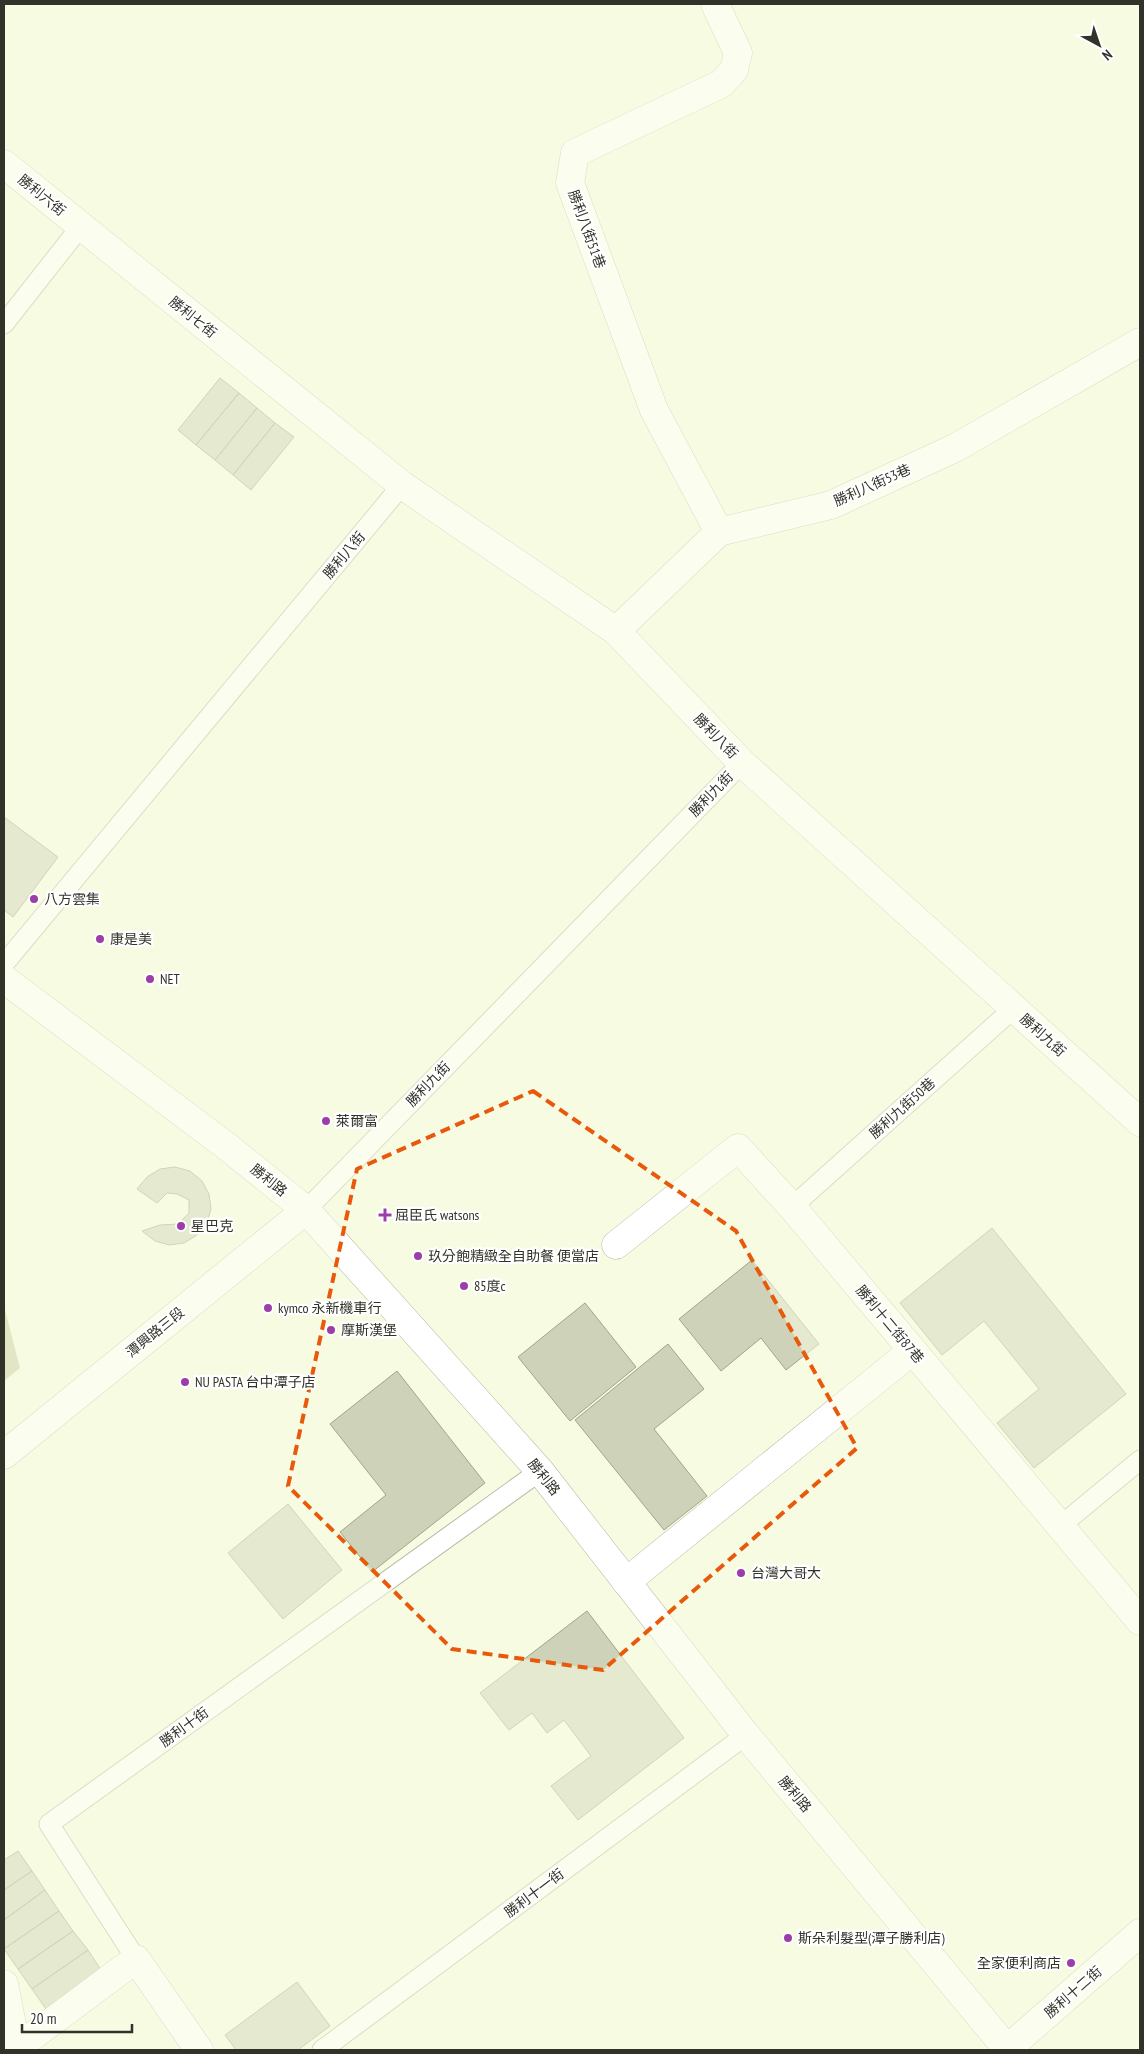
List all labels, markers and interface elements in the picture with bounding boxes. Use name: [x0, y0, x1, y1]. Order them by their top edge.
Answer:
north arrow: [1074, 20, 1124, 70]
text: N: [1099, 46, 1116, 64]
street label: 勝利六街: [15, 170, 69, 220]
street label: 勝利八街51巷: [564, 187, 610, 271]
street label: 勝利七街: [166, 292, 220, 342]
street label: 勝利八街53巷: [831, 460, 913, 510]
street label: 勝利八街: [319, 528, 369, 582]
street label: 勝利八街: [690, 710, 742, 762]
street label: 勝利九街: [685, 768, 737, 820]
place label: 八方雲集: [44, 890, 100, 908]
marker: 八方雲集: [28, 893, 40, 905]
place label: 康是美: [110, 930, 152, 948]
marker: 康是美: [94, 933, 106, 945]
place label: NET: [160, 970, 181, 988]
marker: NET: [144, 973, 156, 985]
street label: 勝利九街: [1016, 1010, 1070, 1060]
street label: 勝利九街: [402, 1058, 454, 1110]
street label: 勝利九街50巷: [865, 1074, 939, 1142]
place label: 萊爾富: [336, 1112, 378, 1130]
marker: 萊爾富: [320, 1115, 332, 1127]
street label: 勝利路: [247, 1160, 291, 1200]
place label: 屈臣氏 watsons: [395, 1206, 480, 1224]
marker: 屈臣氏 watsons: [379, 1209, 391, 1221]
place label: 星巴克: [191, 1217, 233, 1235]
marker: 星巴克: [175, 1220, 187, 1232]
place label: 玖分飽精緻全自助餐 便當店: [428, 1247, 599, 1265]
marker: 玖分飽精緻全自助餐 便當店: [412, 1250, 424, 1262]
place label: 85度c: [474, 1277, 506, 1295]
marker: 85度c: [458, 1280, 470, 1292]
street label: 勝利十二街87巷: [852, 1281, 928, 1367]
place label: kymco 永新機車行: [278, 1299, 382, 1317]
marker: kymco 永新機車行: [262, 1302, 274, 1314]
street label: 潭興路三段: [122, 1303, 188, 1361]
place label: 摩斯漢堡: [341, 1321, 397, 1339]
marker: 摩斯漢堡: [325, 1324, 337, 1336]
place label: NU PASTA 台中潭子店: [195, 1373, 316, 1391]
marker: NU PASTA 台中潭子店: [179, 1376, 191, 1388]
street label: 勝利路: [524, 1455, 564, 1499]
place label: 台灣大哥大: [751, 1564, 821, 1582]
marker: 台灣大哥大: [735, 1567, 747, 1579]
street label: 勝利十街: [156, 1703, 212, 1751]
street label: 勝利路: [775, 1772, 815, 1816]
street label: 勝利十一街: [501, 1865, 567, 1921]
place label: 斯朵利髮型(潭子勝利店): [798, 1929, 945, 1947]
marker: 斯朵利髮型(潭子勝利店): [782, 1932, 794, 1944]
place label: 全家便利商店: [977, 1954, 1061, 1972]
marker: 全家便利商店: [1065, 1957, 1077, 1969]
street label: 勝利十二街: [1041, 1962, 1105, 2022]
scale bar: [22, 2002, 132, 2034]
text: 20 m: [30, 2009, 56, 2028]

